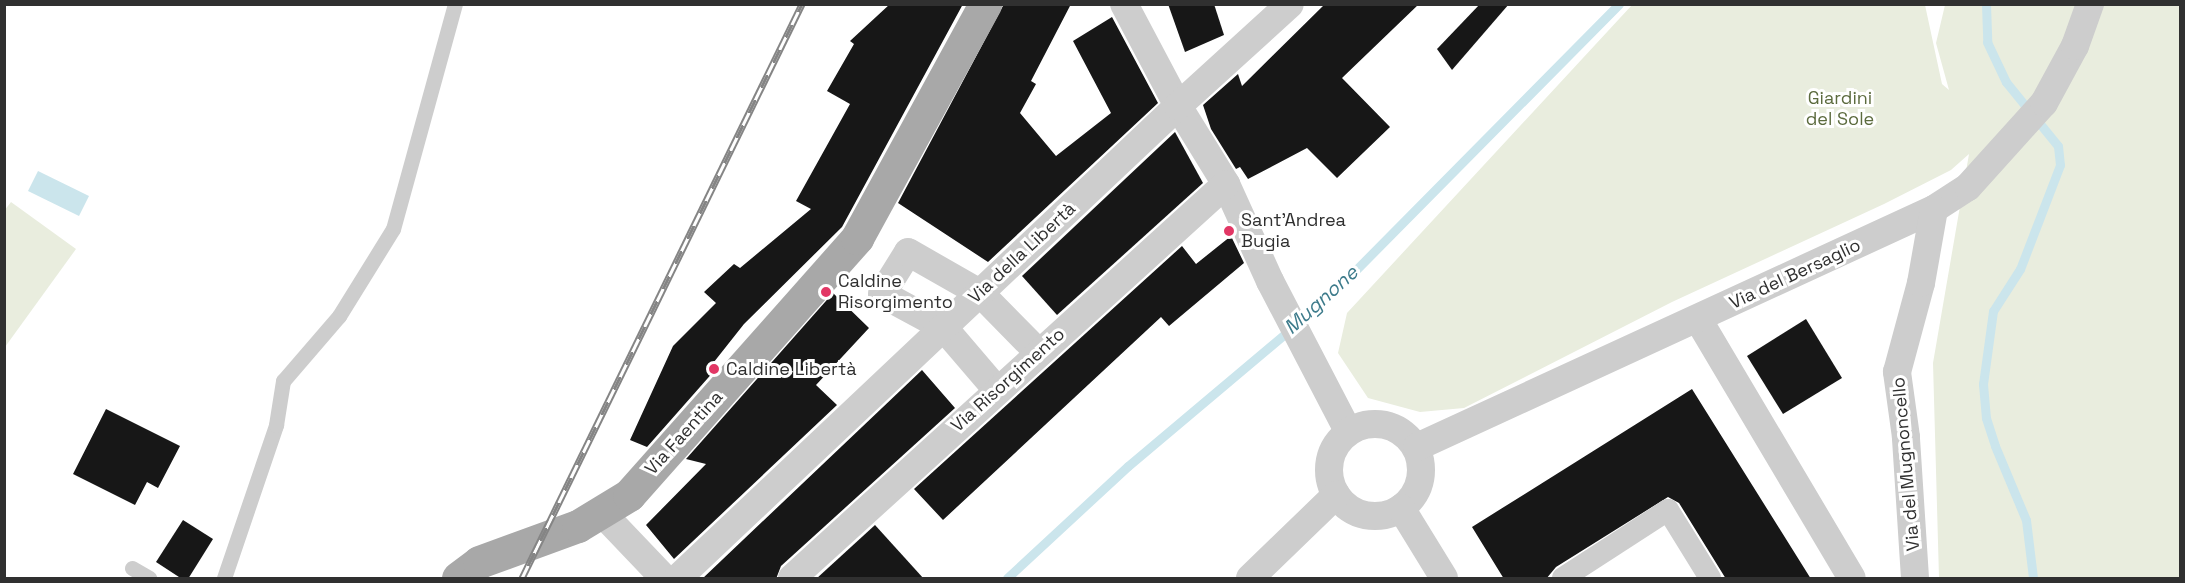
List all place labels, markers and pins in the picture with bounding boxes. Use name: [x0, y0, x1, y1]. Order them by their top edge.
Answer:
place label: Sant'Andrea Bugia: [1241, 210, 1346, 252]
marker: Sant'Andrea Bugia: [1222, 224, 1236, 238]
place label: Caldine Risorgimento: [838, 271, 953, 314]
marker: Caldine Risorgimento: [819, 285, 833, 299]
place label: Caldine Libertà: [726, 358, 856, 380]
marker: Caldine Libertà: [707, 362, 721, 376]

